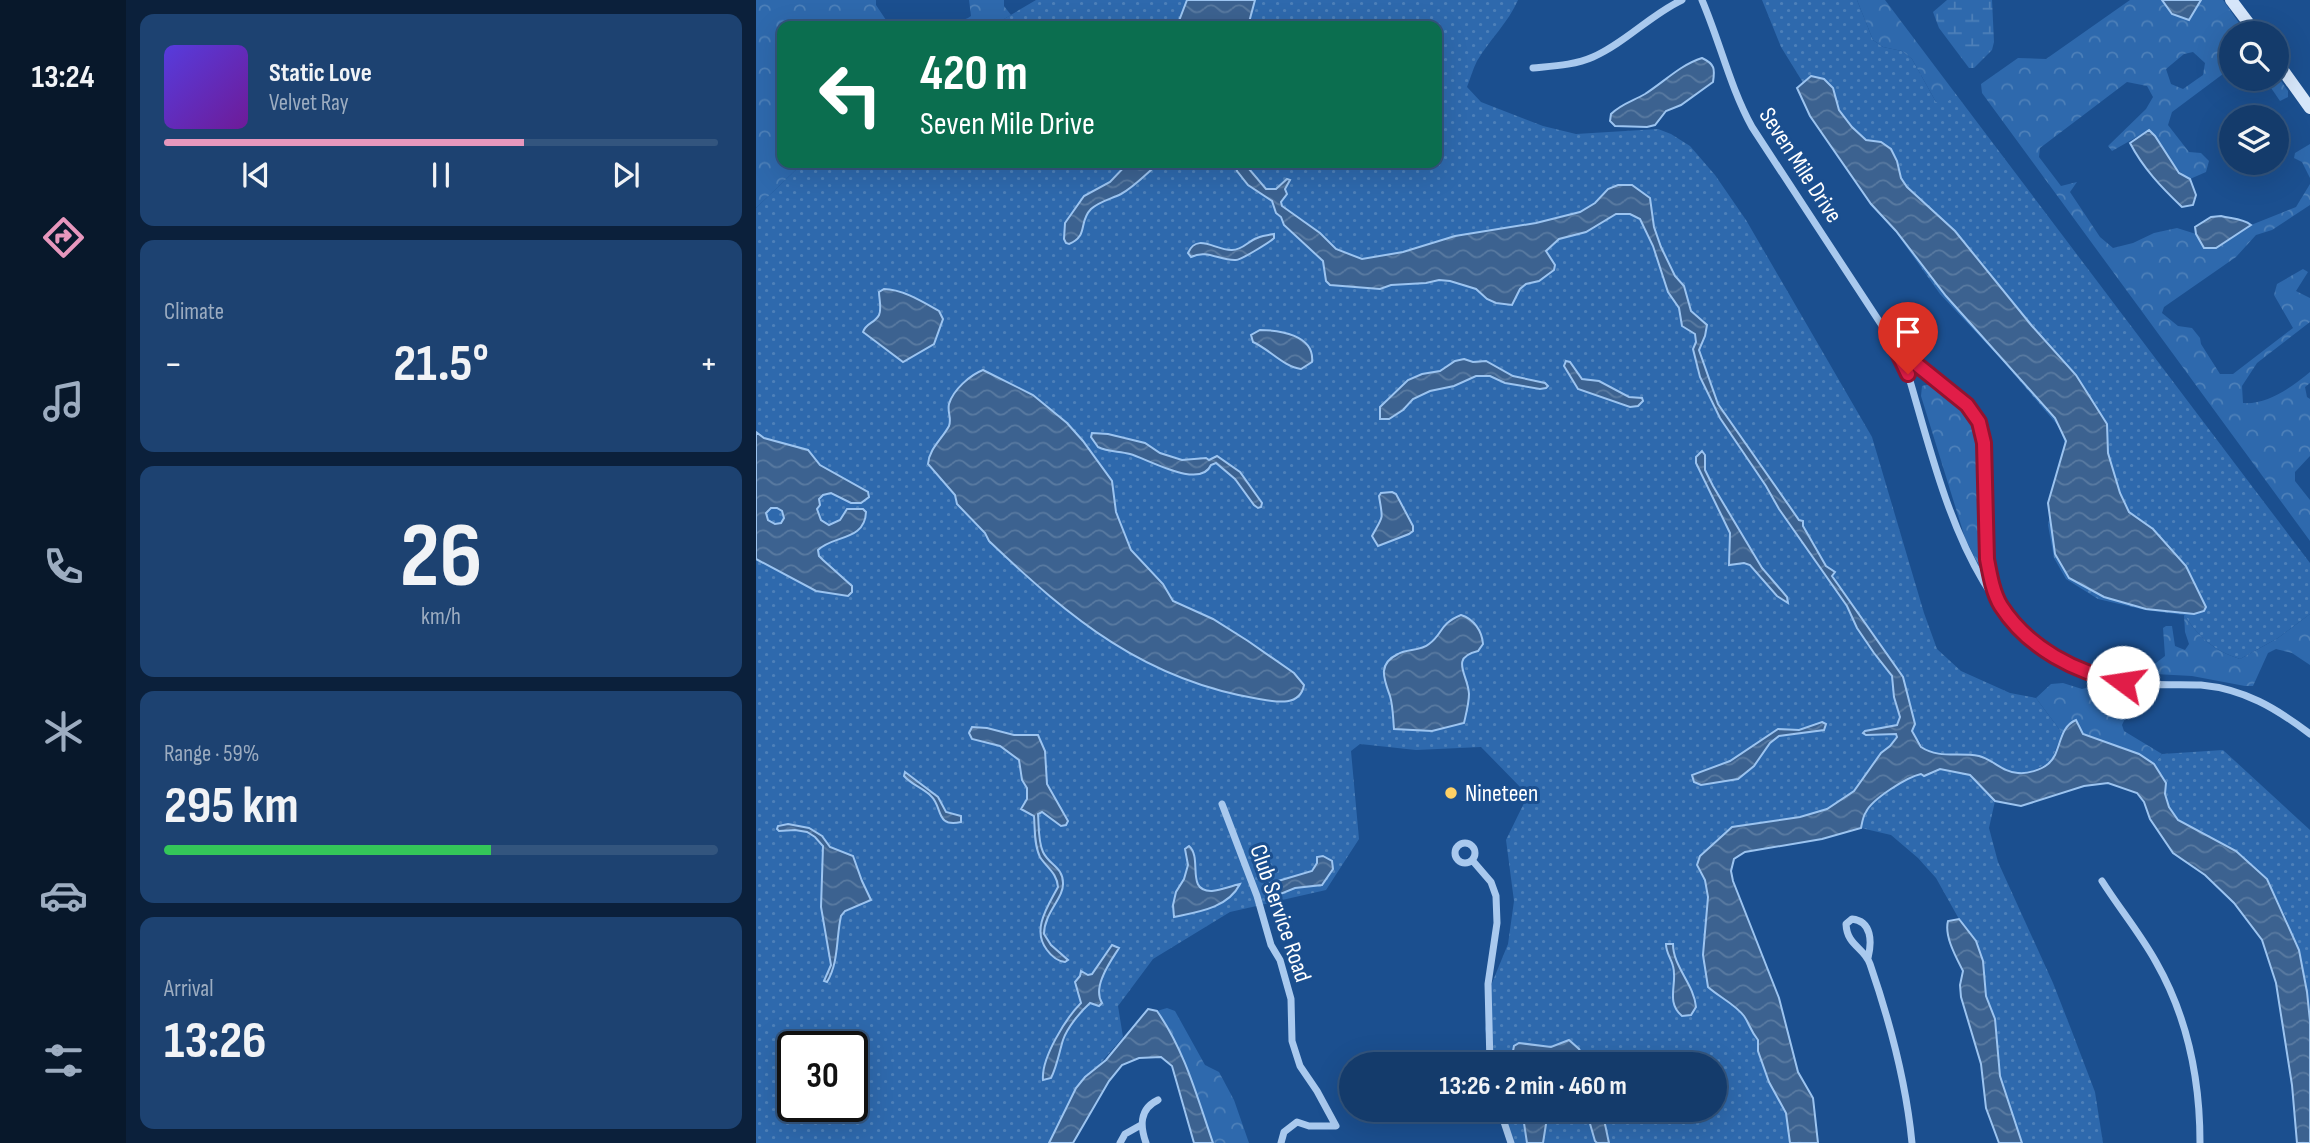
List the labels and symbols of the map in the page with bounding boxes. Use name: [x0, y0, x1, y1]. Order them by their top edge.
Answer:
street label: Seven Mile Drive: [1753, 102, 1848, 228]
pin: [1878, 302, 1938, 374]
position arrow: [2086, 645, 2160, 719]
place label: Nineteen: [1465, 779, 1538, 808]
marker: Nineteen: [1443, 785, 1459, 801]
street label: Club Service Road: [1243, 841, 1318, 986]
speed limit sign: 30: [777, 1031, 868, 1122]

